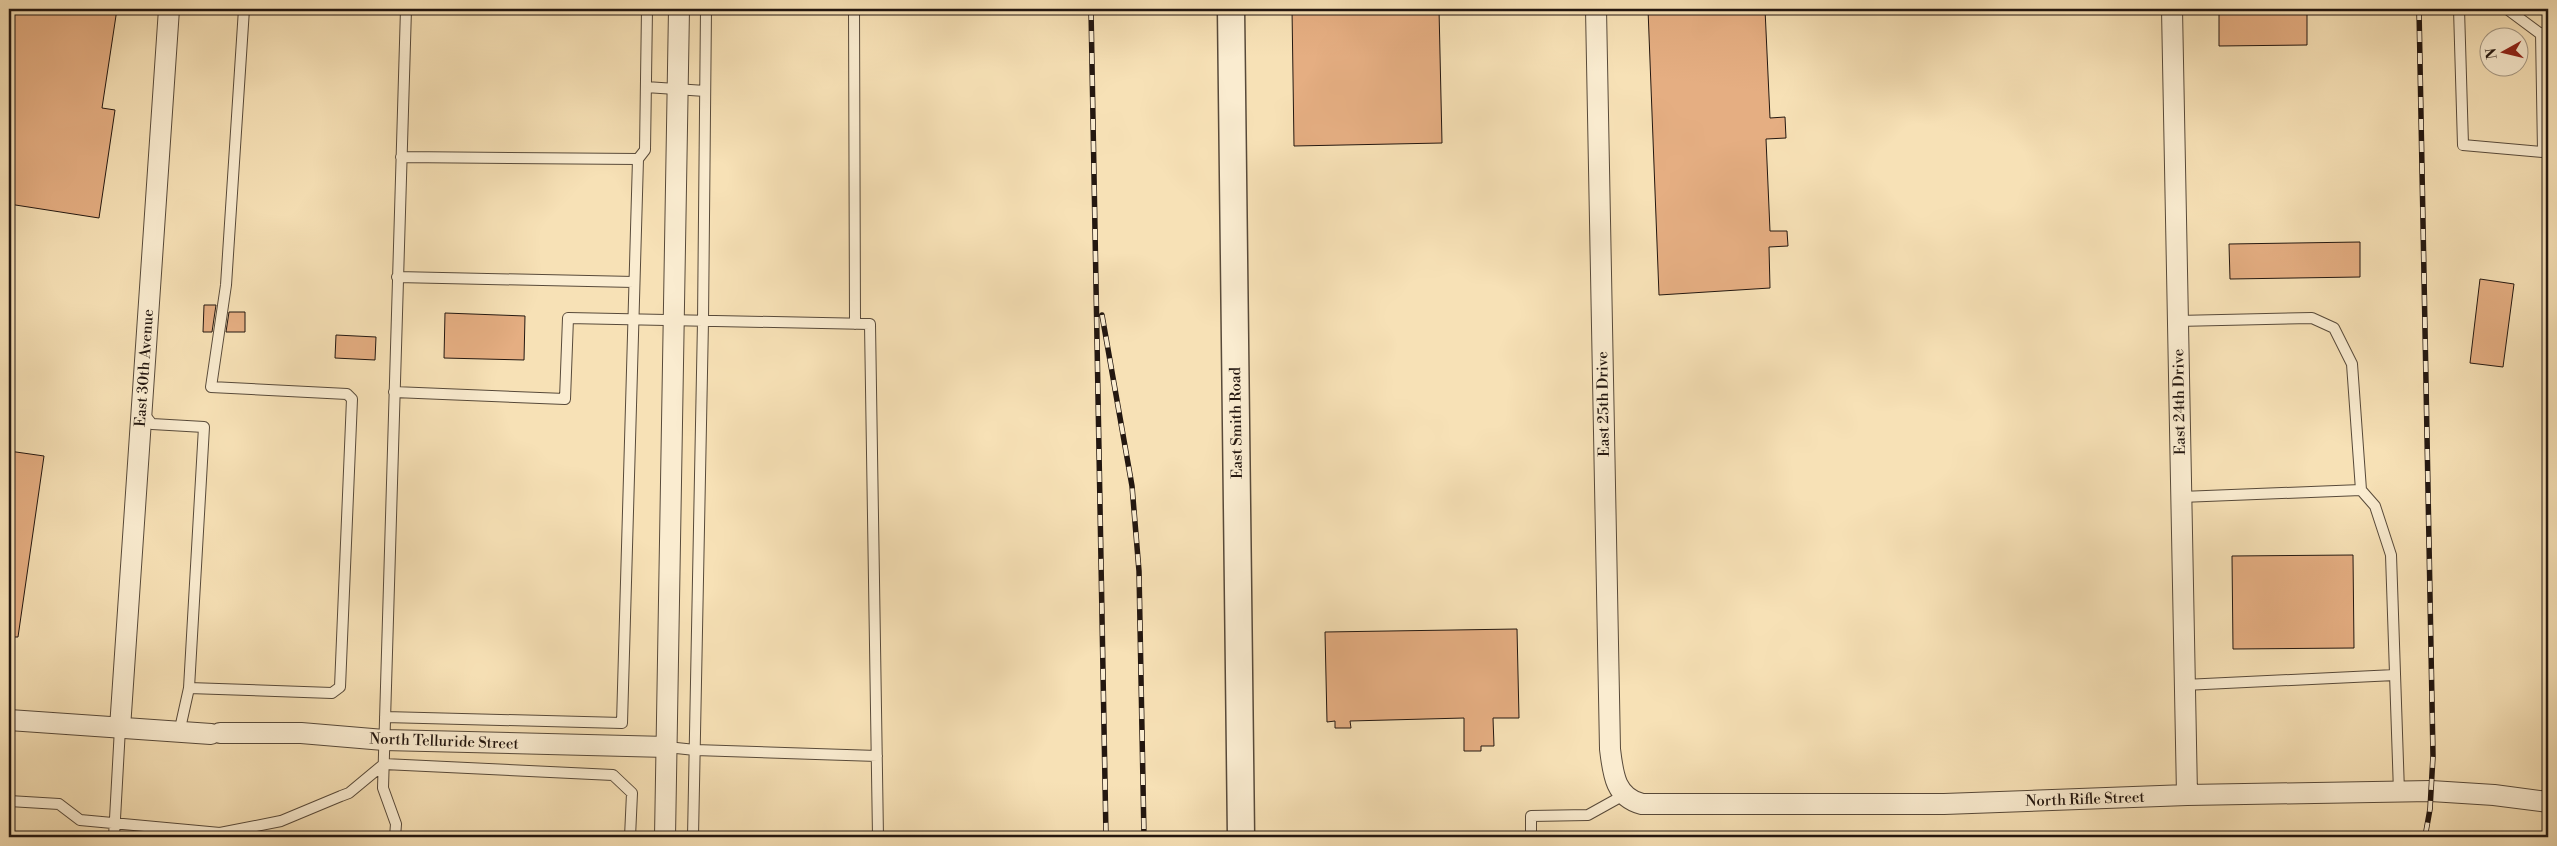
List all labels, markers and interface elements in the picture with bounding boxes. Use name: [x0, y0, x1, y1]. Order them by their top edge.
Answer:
north arrow: [2480, 28, 2530, 78]
text: N: [2482, 47, 2502, 60]
street label: East 30th Avenue: [131, 308, 158, 428]
street label: East 24th Drive: [2169, 349, 2190, 455]
street label: East 25th Drive: [1593, 351, 1614, 457]
street label: East Smith Road: [1226, 366, 1247, 479]
street label: North Telluride Street: [369, 729, 520, 754]
street label: North Rifle Street: [2025, 788, 2146, 811]

